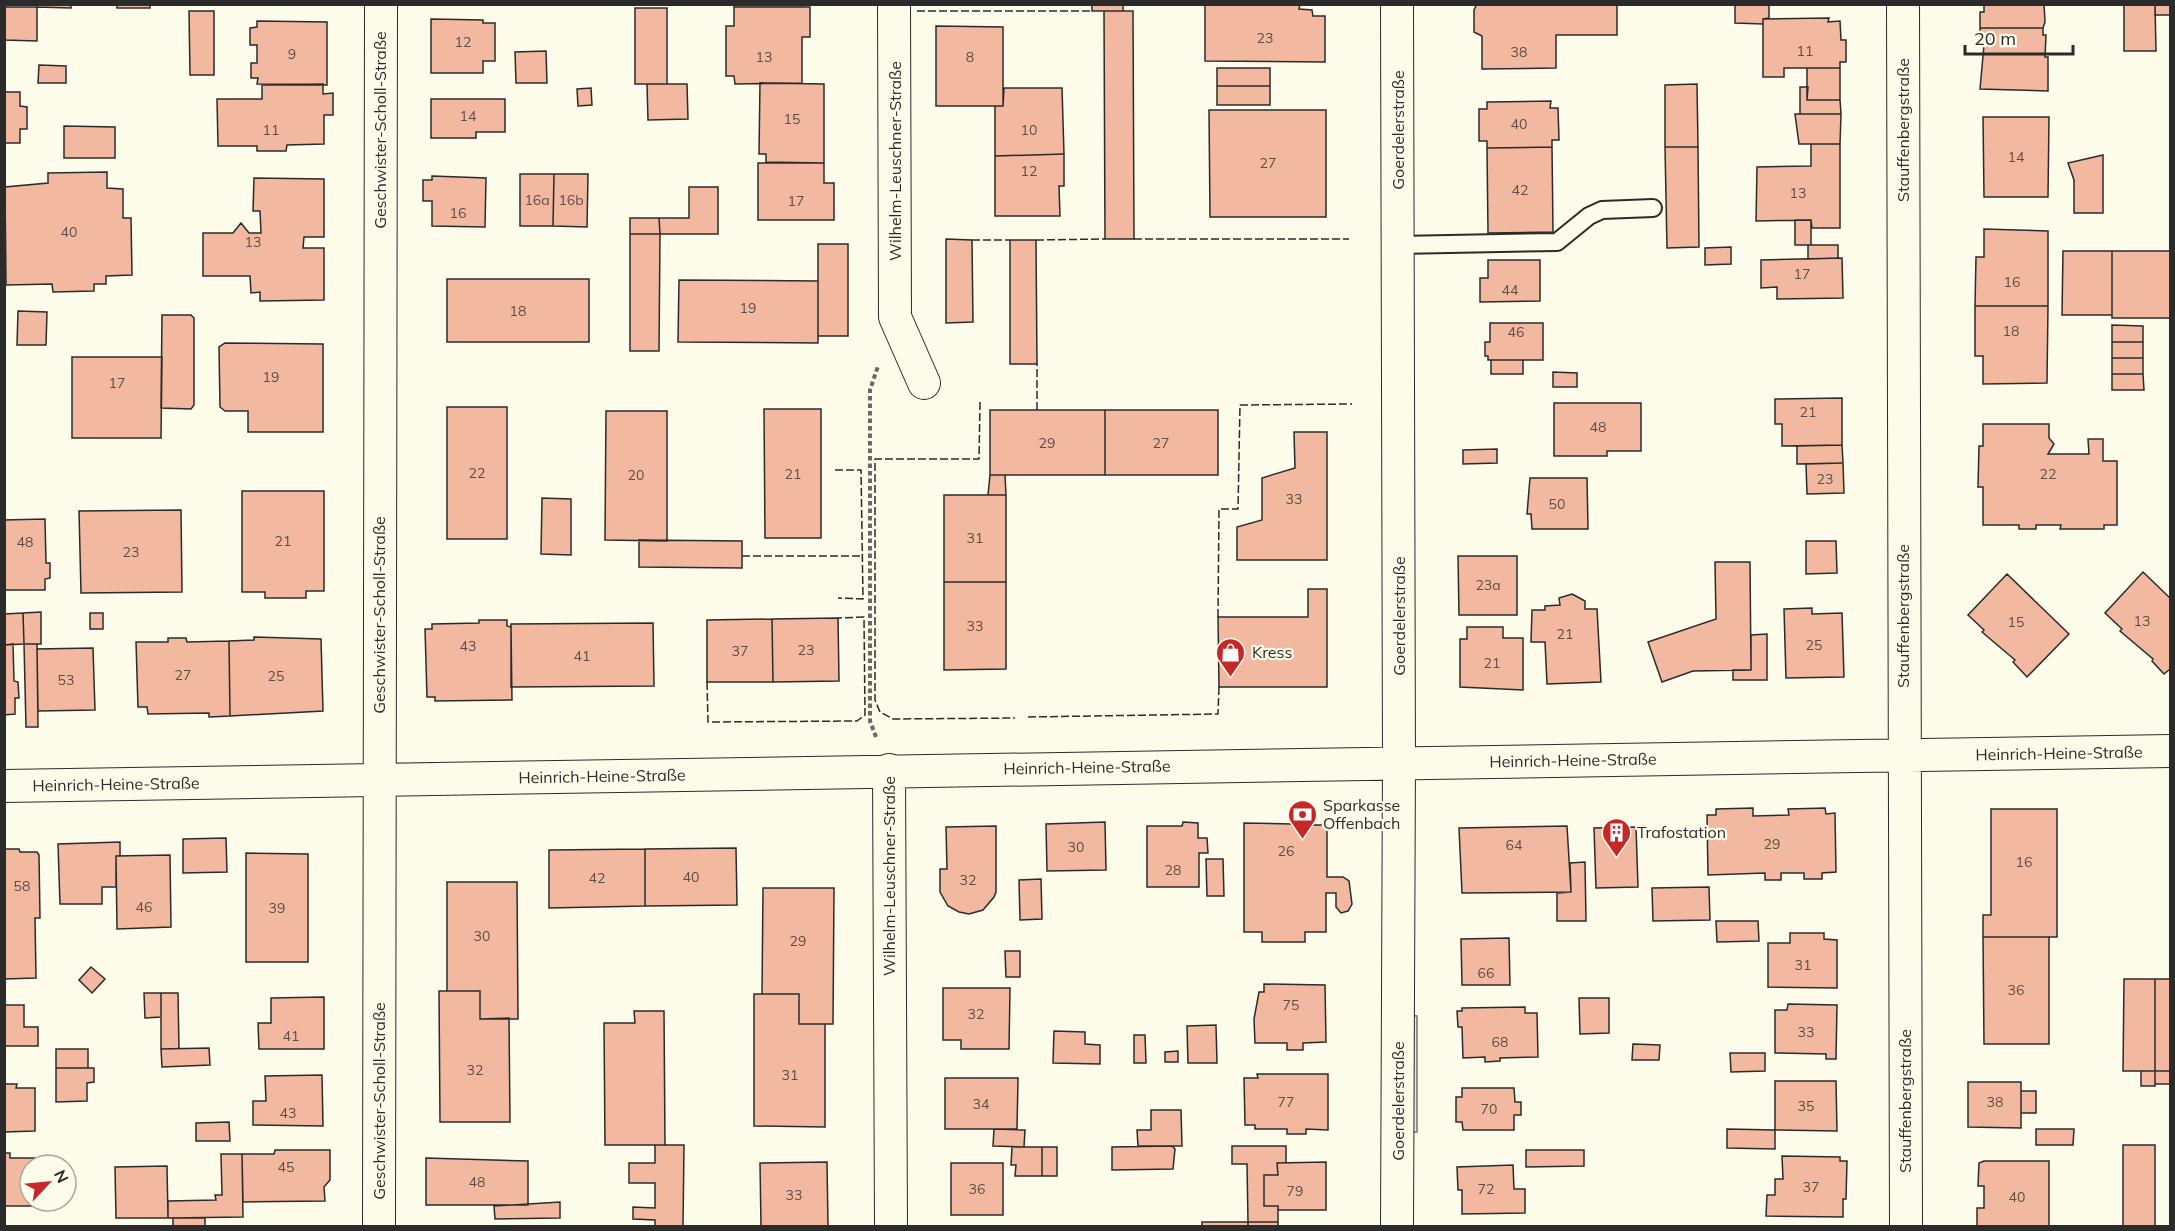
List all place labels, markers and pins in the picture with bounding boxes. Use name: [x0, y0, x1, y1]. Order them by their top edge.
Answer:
shop icon: Kress: [1215, 636, 1247, 678]
place label: Kress: [1252, 642, 1292, 662]
place label: Sparkasse Offenbach: [1323, 795, 1400, 833]
bank icon: Sparkasse Offenbach: [1286, 798, 1318, 840]
building icon: Trafostation: [1600, 816, 1632, 858]
place label: Trafostation: [1637, 822, 1726, 842]

